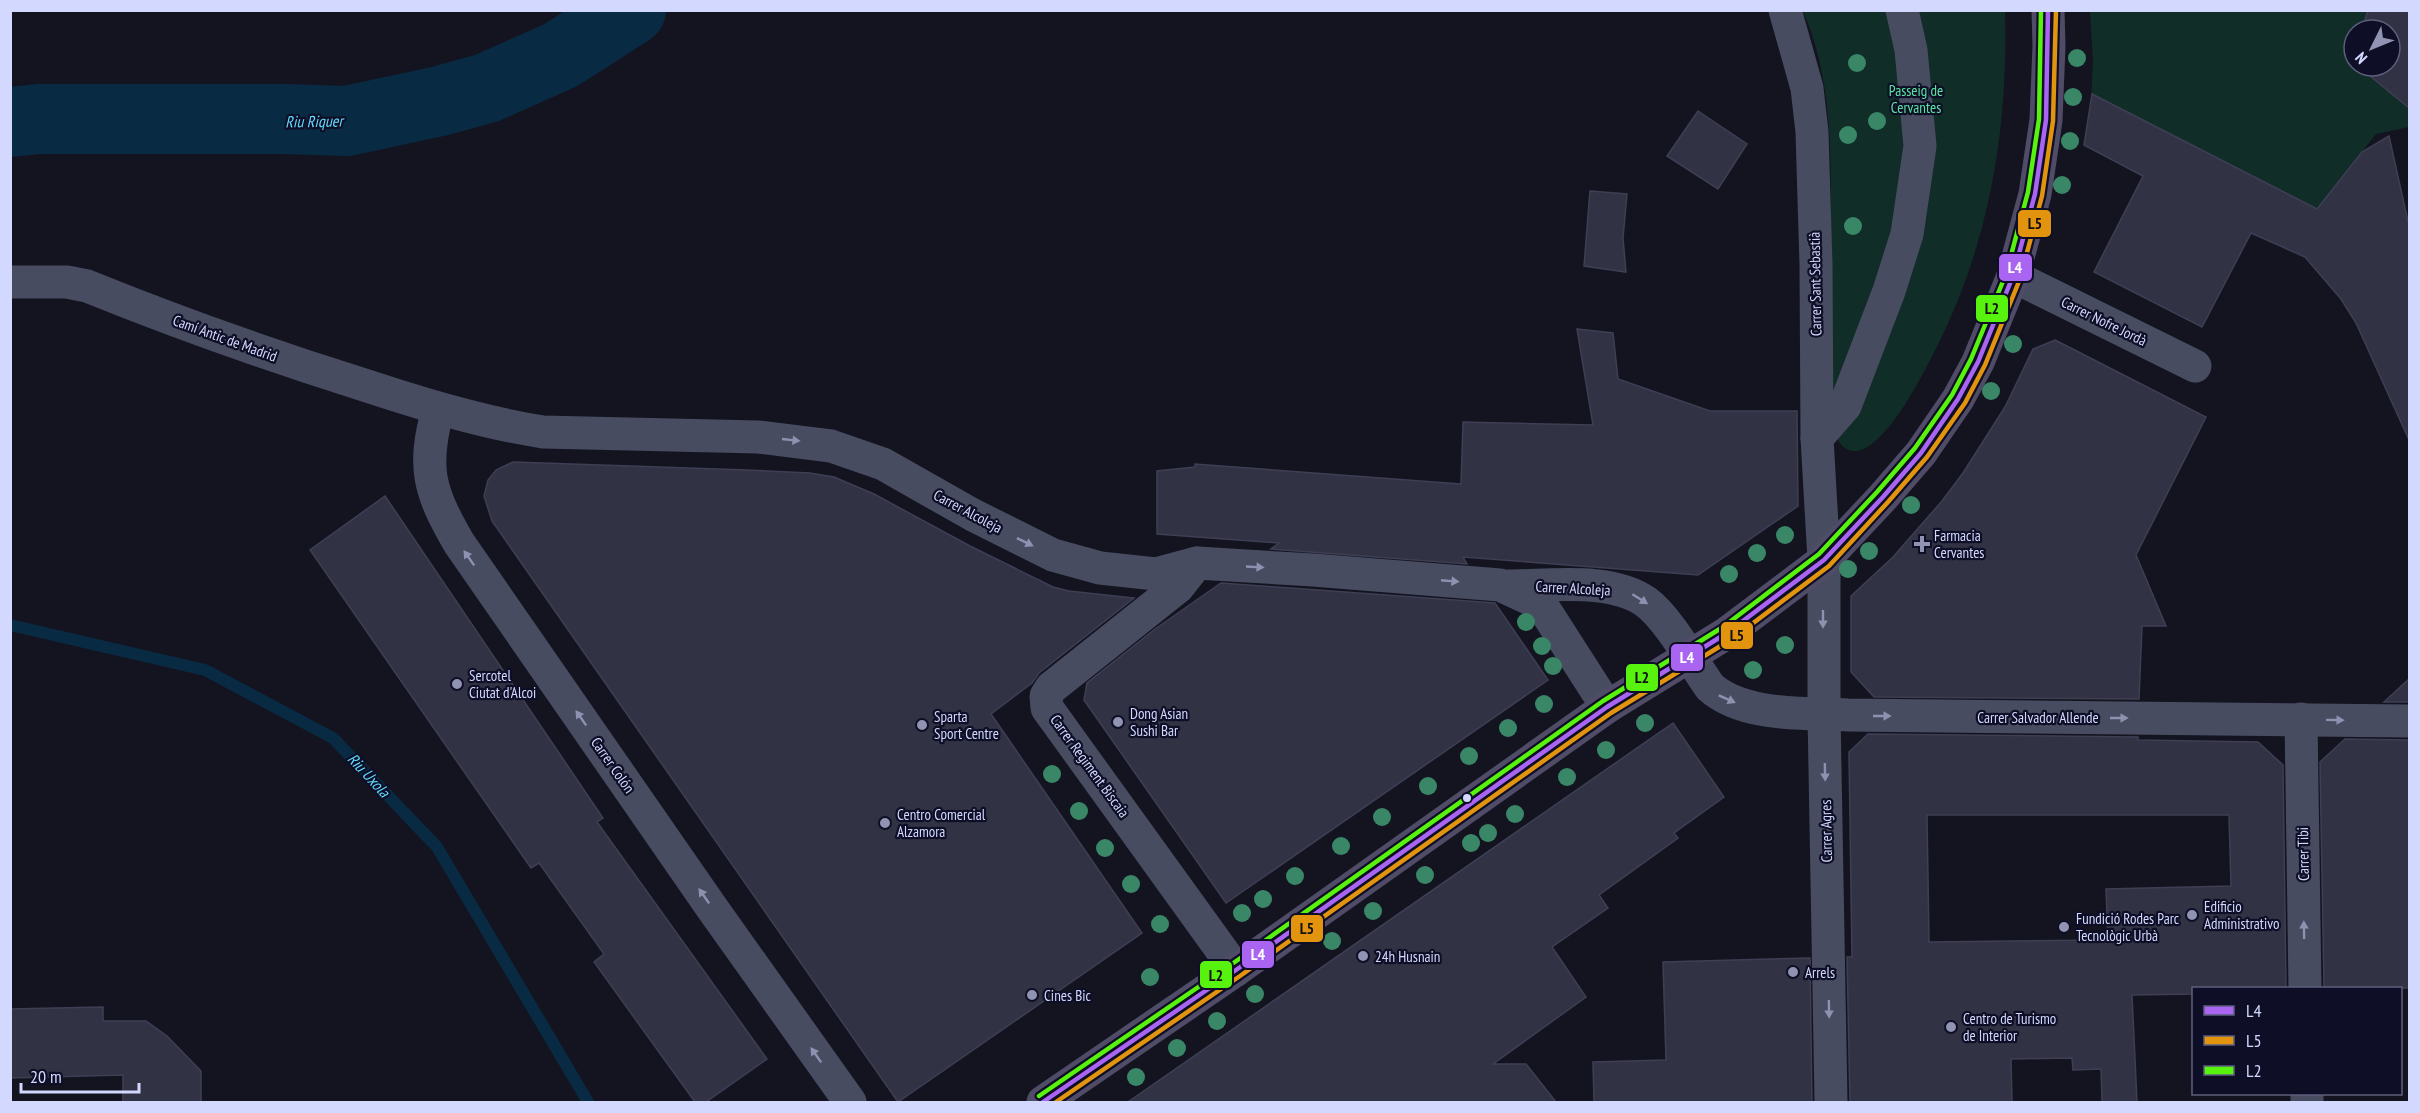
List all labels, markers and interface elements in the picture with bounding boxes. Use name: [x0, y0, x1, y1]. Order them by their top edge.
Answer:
north arrow: [2342, 18, 2402, 78]
text: N: [2351, 48, 2371, 68]
park label: Passeig de Cervantes: [1889, 81, 1943, 117]
water label: Riu Riquer: [285, 110, 346, 132]
line badge: L5: [2017, 209, 2052, 238]
text: L5: [2028, 213, 2042, 233]
street label: Carrer Sant Sebastià: [1805, 232, 1825, 336]
line badge: L4: [1998, 253, 2033, 282]
text: L4: [2008, 257, 2023, 277]
street label: Carrer Nofre Jordà: [2058, 292, 2150, 350]
line badge: L2: [1975, 294, 2009, 323]
text: L2: [1985, 298, 1999, 318]
street label: Camí Antic de Madrid: [170, 310, 280, 366]
one-way arrow: [781, 435, 800, 445]
street label: Carrer Alcoleja: [930, 485, 1006, 537]
place label: Farmacia Cervantes: [1934, 526, 1984, 562]
one-way arrow: [1017, 537, 1034, 546]
marker: Farmacia Cervantes: [1915, 537, 1929, 551]
one-way arrow: [464, 550, 475, 566]
one-way arrow: [1246, 562, 1265, 571]
one-way arrow: [1440, 576, 1459, 586]
street label: Carrer Alcoleja: [1535, 577, 1611, 599]
one-way arrow: [1632, 594, 1648, 605]
one-way arrow: [1818, 609, 1828, 628]
line badge: L5: [1720, 621, 1754, 650]
text: L5: [1730, 625, 1744, 645]
line badge: L4: [1670, 643, 1704, 672]
text: L4: [1680, 647, 1695, 667]
line badge: L2: [1625, 663, 1659, 692]
place label: Sercotel Ciutat d'Alcoi: [469, 666, 536, 702]
text: L2: [1635, 667, 1649, 687]
marker: Sercotel Ciutat d'Alcoi: [450, 677, 464, 691]
one-way arrow: [1719, 694, 1737, 704]
place label: Dong Asian Sushi Bar: [1130, 704, 1188, 740]
place label: Sparta Sport Centre: [934, 707, 999, 743]
street label: Carrer Salvador Allende: [1977, 708, 2099, 727]
one-way arrow: [575, 711, 587, 727]
street label: Carrer Regiment Biscaia: [1046, 711, 1134, 821]
one-way arrow: [1872, 711, 1891, 721]
one-way arrow: [2109, 713, 2128, 723]
marker: Dong Asian Sushi Bar: [1111, 715, 1125, 729]
one-way arrow: [2325, 715, 2344, 725]
marker: Sparta Sport Centre: [915, 718, 929, 732]
street label: Carrer Colón: [587, 733, 639, 797]
water label: Riu Uxola: [344, 749, 396, 802]
one-way arrow: [1820, 763, 1829, 782]
unlabelled marker: [1461, 792, 1473, 804]
street label: Carrer Agres: [1816, 799, 1836, 863]
place label: Centro Comercial Alzamora: [897, 805, 986, 841]
marker: Centro Comercial Alzamora: [878, 816, 892, 830]
street label: Carrer Tibi: [2293, 827, 2313, 881]
one-way arrow: [699, 888, 710, 904]
place label: Edificio Administrativo: [2204, 897, 2279, 933]
marker: Edificio Administrativo: [2185, 908, 2199, 922]
place label: Fundició Rodes Parc Tecnològic Urbà: [2076, 909, 2180, 945]
line badge: L5: [1290, 914, 1324, 943]
text: L5: [1300, 918, 1314, 938]
marker: Fundició Rodes Parc Tecnològic Urbà: [2057, 920, 2071, 934]
one-way arrow: [2299, 921, 2309, 940]
line badge: L4: [1241, 940, 1275, 969]
text: L4: [1251, 944, 1266, 964]
place label: 24h Husnain: [1375, 947, 1440, 966]
marker: 24h Husnain: [1356, 949, 1370, 963]
line badge: L2: [1199, 960, 1233, 989]
place label: Arrels: [1805, 963, 1835, 982]
text: L2: [1209, 965, 1223, 985]
marker: Arrels: [1786, 965, 1800, 979]
place label: Cines Bic: [1044, 986, 1091, 1005]
legend: [2192, 987, 2402, 1095]
marker: Cines Bic: [1025, 988, 1039, 1002]
text: L4: [2246, 999, 2262, 1022]
one-way arrow: [1824, 1000, 1834, 1019]
place label: Centro de Turismo de Interior: [1963, 1009, 2056, 1045]
marker: Centro de Turismo de Interior: [1944, 1020, 1958, 1034]
text: L5: [2246, 1029, 2262, 1052]
one-way arrow: [811, 1047, 822, 1063]
scale bar: [21, 1056, 140, 1094]
text: L2: [2246, 1059, 2262, 1082]
text: 20 m: [30, 1065, 62, 1088]

